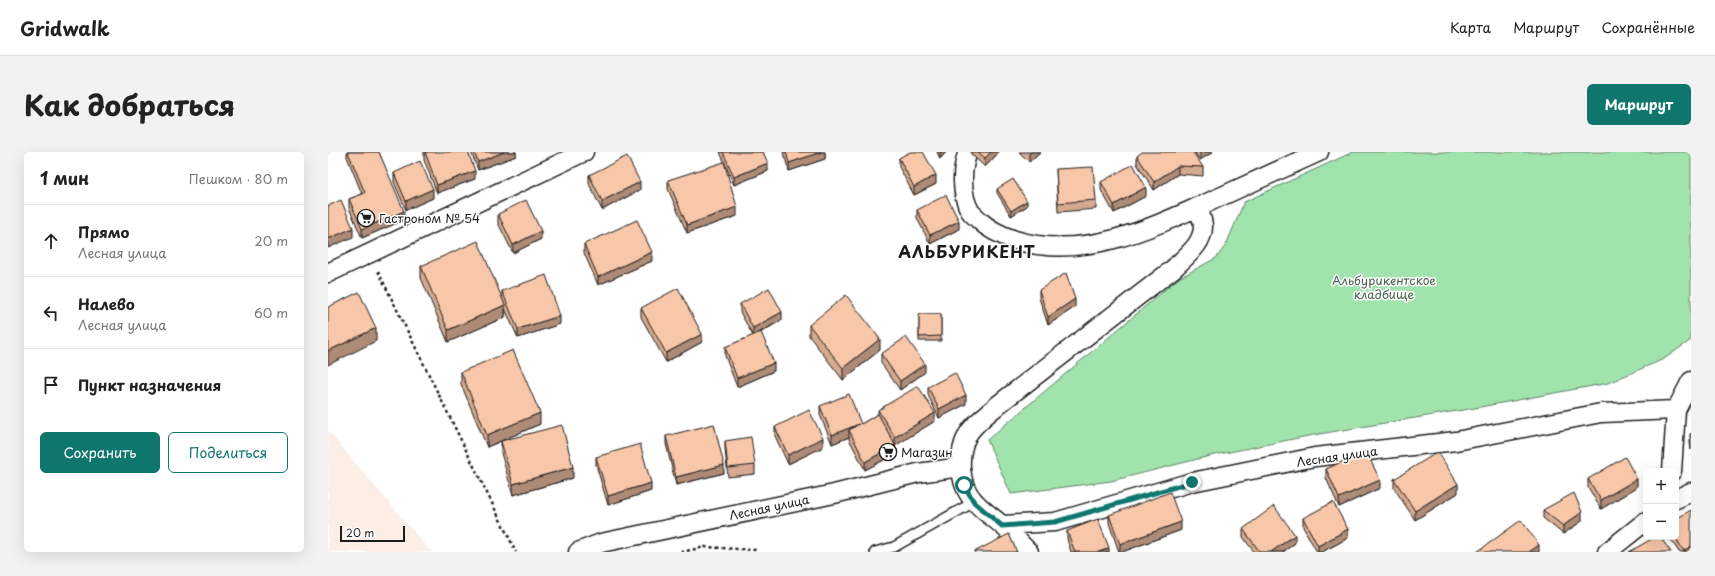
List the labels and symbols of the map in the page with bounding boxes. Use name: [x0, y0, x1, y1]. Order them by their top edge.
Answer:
supermarket icon: Гастроном № 54: [356, 208, 376, 228]
place label: Гастроном № 54: [379, 209, 480, 227]
district label: АЛЬБУРИКЕНТ: [898, 239, 1036, 263]
park label: Альбурикентское кладбище: [1332, 271, 1436, 303]
street label: Лесная улица: [1295, 441, 1379, 471]
supermarket icon: Магазин: [878, 442, 898, 462]
place label: Магазин: [901, 443, 952, 461]
route end: [1183, 473, 1201, 491]
route start: [955, 476, 973, 494]
street label: Лесная улица: [727, 490, 811, 524]
scale bar: [340, 524, 405, 543]

